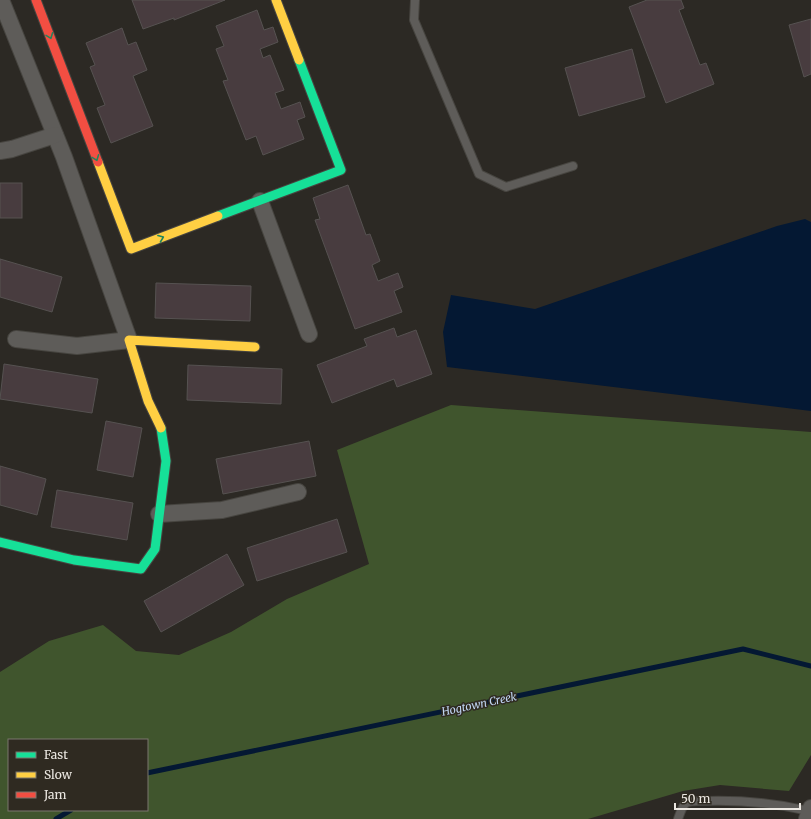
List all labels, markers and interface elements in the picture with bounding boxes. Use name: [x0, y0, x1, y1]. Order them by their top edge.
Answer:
one-way arrow: [45, 33, 53, 40]
one-way arrow: [92, 154, 100, 161]
one-way arrow: [158, 234, 165, 242]
water label: Hogtown Creek: [439, 689, 518, 719]
legend: [8, 739, 148, 811]
text: Fast: [44, 747, 68, 762]
text: Slow: [44, 767, 73, 782]
scale bar: [675, 785, 800, 811]
text: Jam: [43, 787, 67, 802]
text: 50 m: [681, 791, 710, 806]

